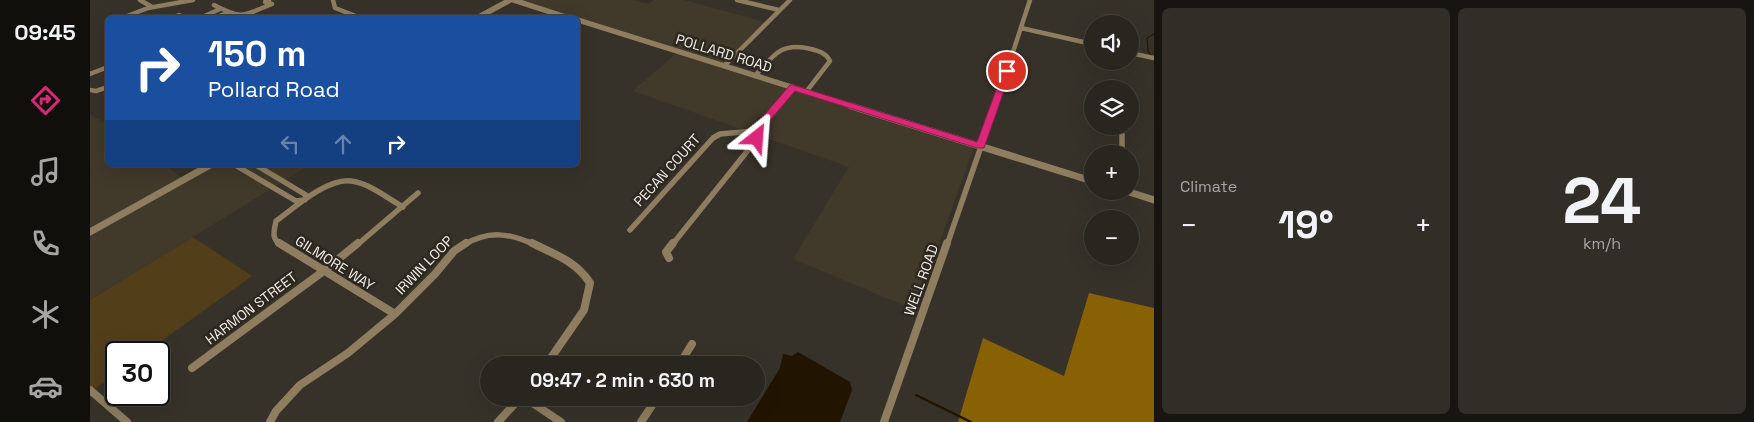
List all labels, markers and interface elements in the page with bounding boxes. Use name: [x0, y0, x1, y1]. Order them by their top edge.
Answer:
map controls: [1084, 15, 1139, 265]
button: sound: [1084, 15, 1139, 70]
text: 09:45: [14, 18, 76, 46]
street label: POLLARD ROAD: [674, 30, 774, 76]
text: 150 m: [208, 32, 306, 76]
icon: right: [125, 35, 190, 100]
pin: [986, 50, 1028, 92]
icon: arrive: [993, 57, 1021, 85]
text: Pollard Road: [208, 75, 340, 103]
button: layers: [1084, 80, 1139, 135]
icon: directions: [28, 83, 63, 118]
position arrow: [730, 111, 782, 163]
icon: left: [276, 130, 304, 158]
icon: ahead: [329, 130, 357, 158]
icon: right: [382, 130, 410, 158]
street label: PECAN COURT: [630, 130, 704, 210]
button: +: [1084, 145, 1139, 200]
icon: music: [28, 154, 63, 189]
text: 24: [1563, 159, 1641, 242]
text: Climate: [1180, 176, 1237, 197]
text: 19°: [1278, 201, 1334, 249]
text: −: [1180, 207, 1197, 243]
text: +: [1415, 207, 1432, 243]
button: −: [1084, 210, 1139, 265]
icon: phone: [28, 226, 63, 261]
street label: GILMORE WAY: [292, 231, 378, 295]
street label: IRWIN LOOP: [391, 232, 457, 298]
text: km/h: [1583, 233, 1621, 254]
street label: WELL ROAD: [900, 242, 942, 318]
street label: HARMON STREET: [201, 268, 301, 348]
icon: climate: [28, 297, 63, 332]
speed limit sign: 30: [105, 341, 170, 406]
text: 09:47 · 2 min · 630 m: [530, 368, 715, 393]
icon: car: [28, 369, 63, 404]

